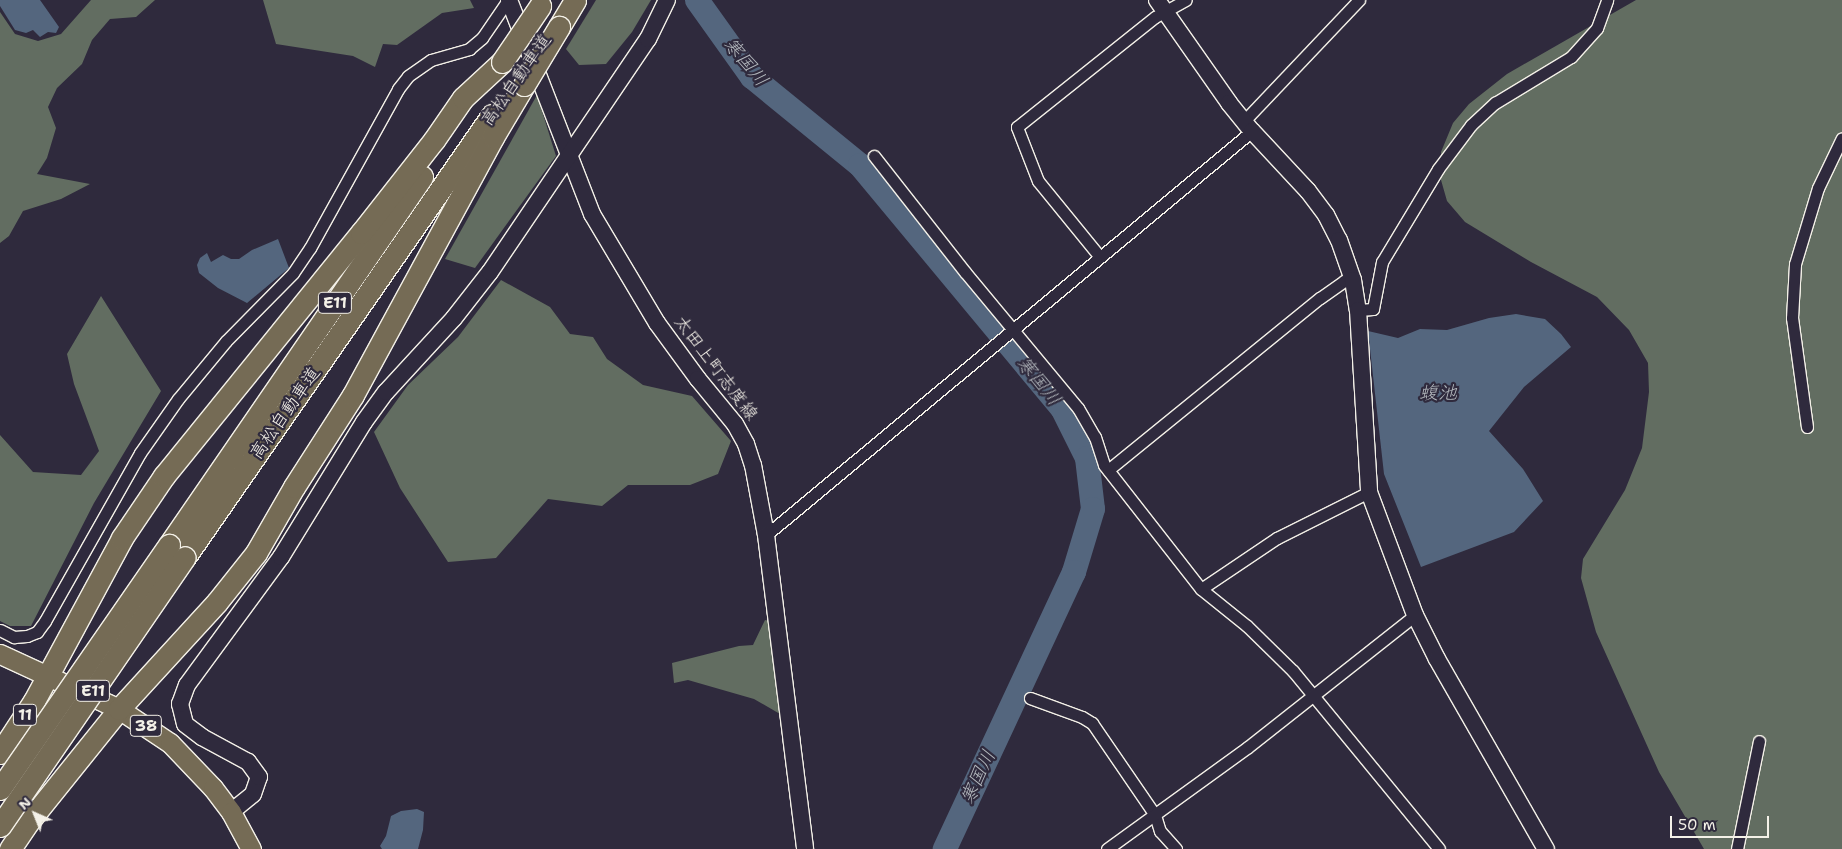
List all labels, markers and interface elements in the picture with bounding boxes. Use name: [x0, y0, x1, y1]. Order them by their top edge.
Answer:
street label: 高松自動車道: [476, 30, 556, 130]
water label: 寒国川: [719, 33, 773, 91]
road number: E11: [318, 290, 352, 316]
street label: 太田上町志度線: [669, 311, 763, 425]
water label: 寒国川: [1012, 352, 1066, 410]
street label: 高松自動車道: [245, 363, 325, 463]
water label: 蝮池: [1419, 382, 1457, 404]
road number: E11: [76, 678, 110, 704]
road number: 11: [12, 702, 38, 728]
road number: 38: [130, 712, 162, 739]
water label: 寒国川: [956, 746, 1000, 808]
north arrow: [10, 789, 60, 839]
text: N: [14, 793, 35, 814]
scale bar: [1672, 806, 1771, 838]
text: 50 m: [1678, 815, 1716, 835]

